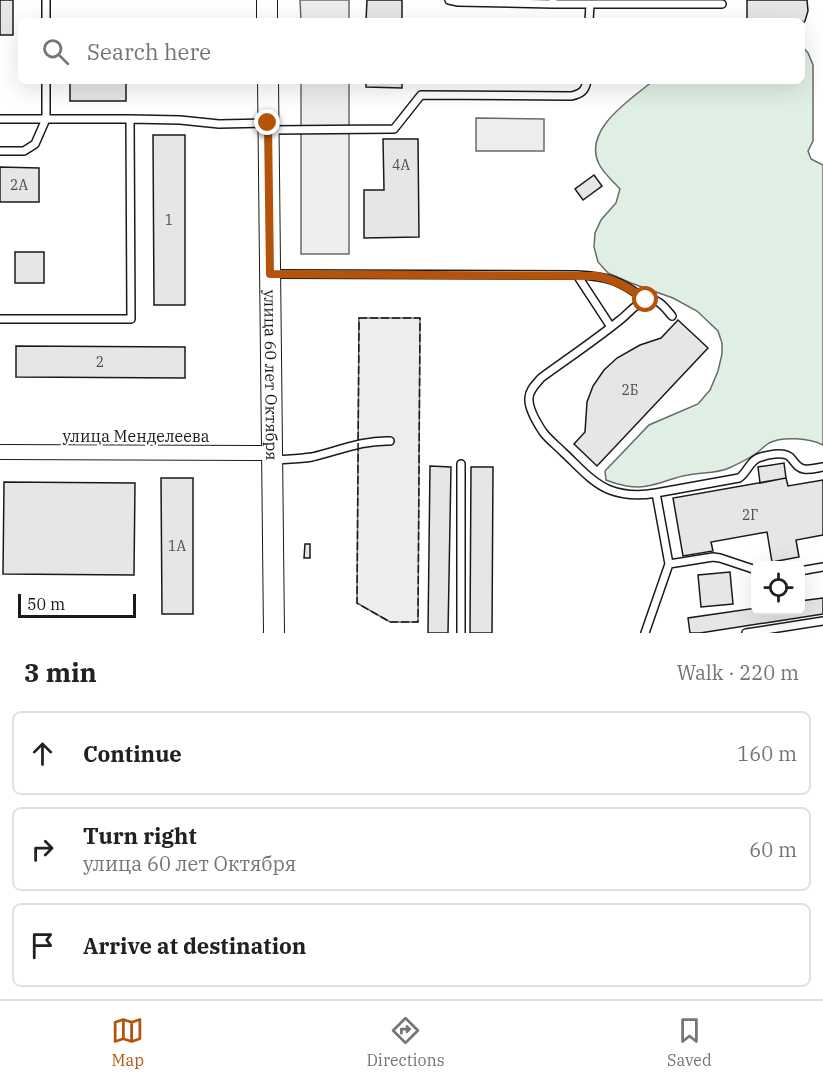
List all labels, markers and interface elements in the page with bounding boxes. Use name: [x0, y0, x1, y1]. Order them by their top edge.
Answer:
search box: [18, 18, 805, 84]
icon: search: [39, 35, 72, 68]
text: Search here: [87, 37, 211, 66]
route end: [254, 109, 280, 135]
house number: 4А: [392, 156, 410, 174]
house number: 2А: [10, 176, 28, 194]
house number: 1: [165, 211, 173, 229]
route start: [632, 286, 658, 312]
street label: улица 60 лет Октября: [260, 289, 282, 460]
house number: 2: [96, 353, 104, 371]
house number: 2Б: [621, 381, 639, 399]
street label: улица Менделеева: [63, 426, 210, 446]
house number: 2Г: [742, 506, 758, 524]
house number: 1А: [168, 537, 186, 555]
map controls: [751, 561, 805, 615]
button: locate: [751, 561, 805, 615]
scale bar: [18, 591, 136, 618]
text: 50 m: [27, 594, 65, 614]
text: 3 min: [24, 655, 97, 689]
text: Walk · 220 m: [677, 659, 799, 686]
icon: ahead: [26, 737, 59, 770]
text: Continue: [83, 739, 182, 768]
text: 160 m: [737, 740, 797, 767]
text: Turn right: [83, 821, 197, 850]
icon: right: [26, 833, 59, 866]
text: 60 m: [749, 836, 797, 863]
text: улица 60 лет Октября: [83, 850, 296, 877]
icon: arrive: [26, 929, 59, 962]
text: Arrive at destination: [83, 931, 306, 960]
tab: Map: [111, 1014, 144, 1070]
tab: Directions: [367, 1014, 445, 1070]
tab: Saved: [667, 1014, 712, 1070]

